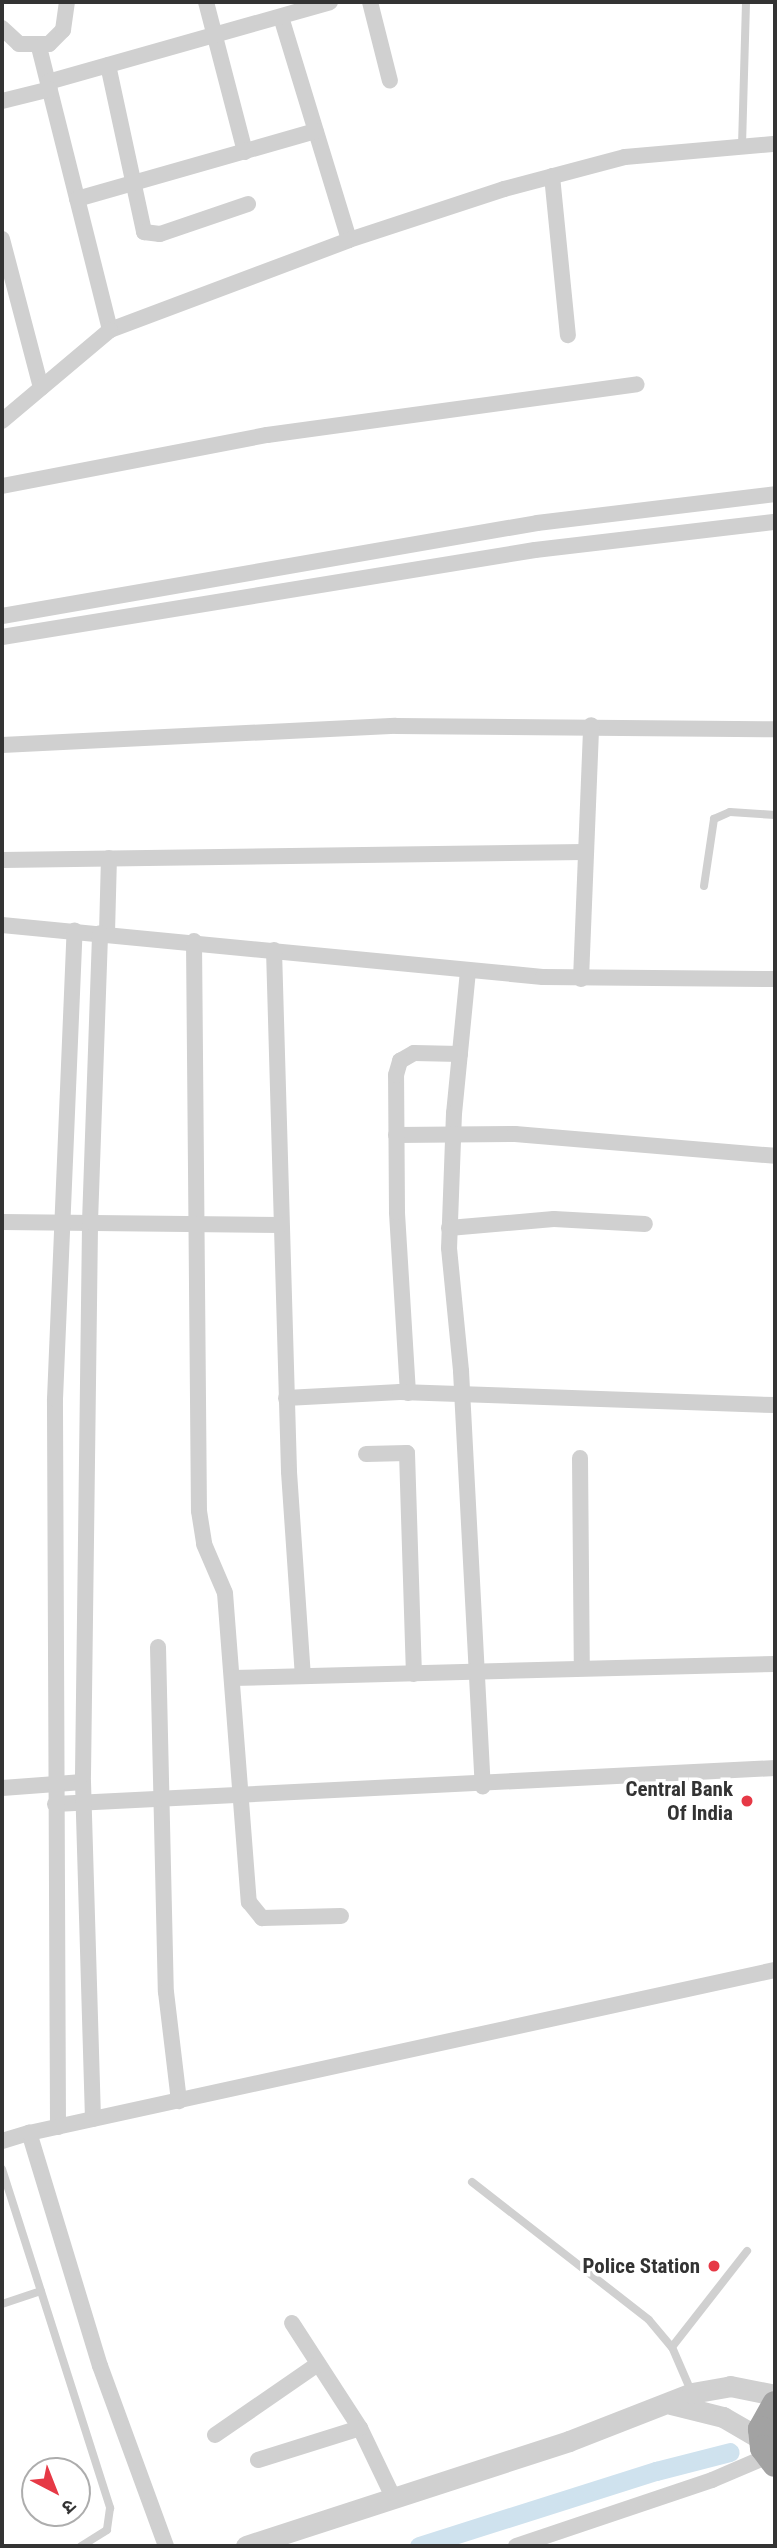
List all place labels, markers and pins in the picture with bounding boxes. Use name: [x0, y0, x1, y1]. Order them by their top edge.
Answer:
place label: Central Bank Of India: [625, 1776, 733, 1826]
marker: Central Bank Of India: [739, 1793, 755, 1809]
place label: Police Station: [582, 2253, 700, 2279]
marker: Police Station: [706, 2258, 722, 2274]

